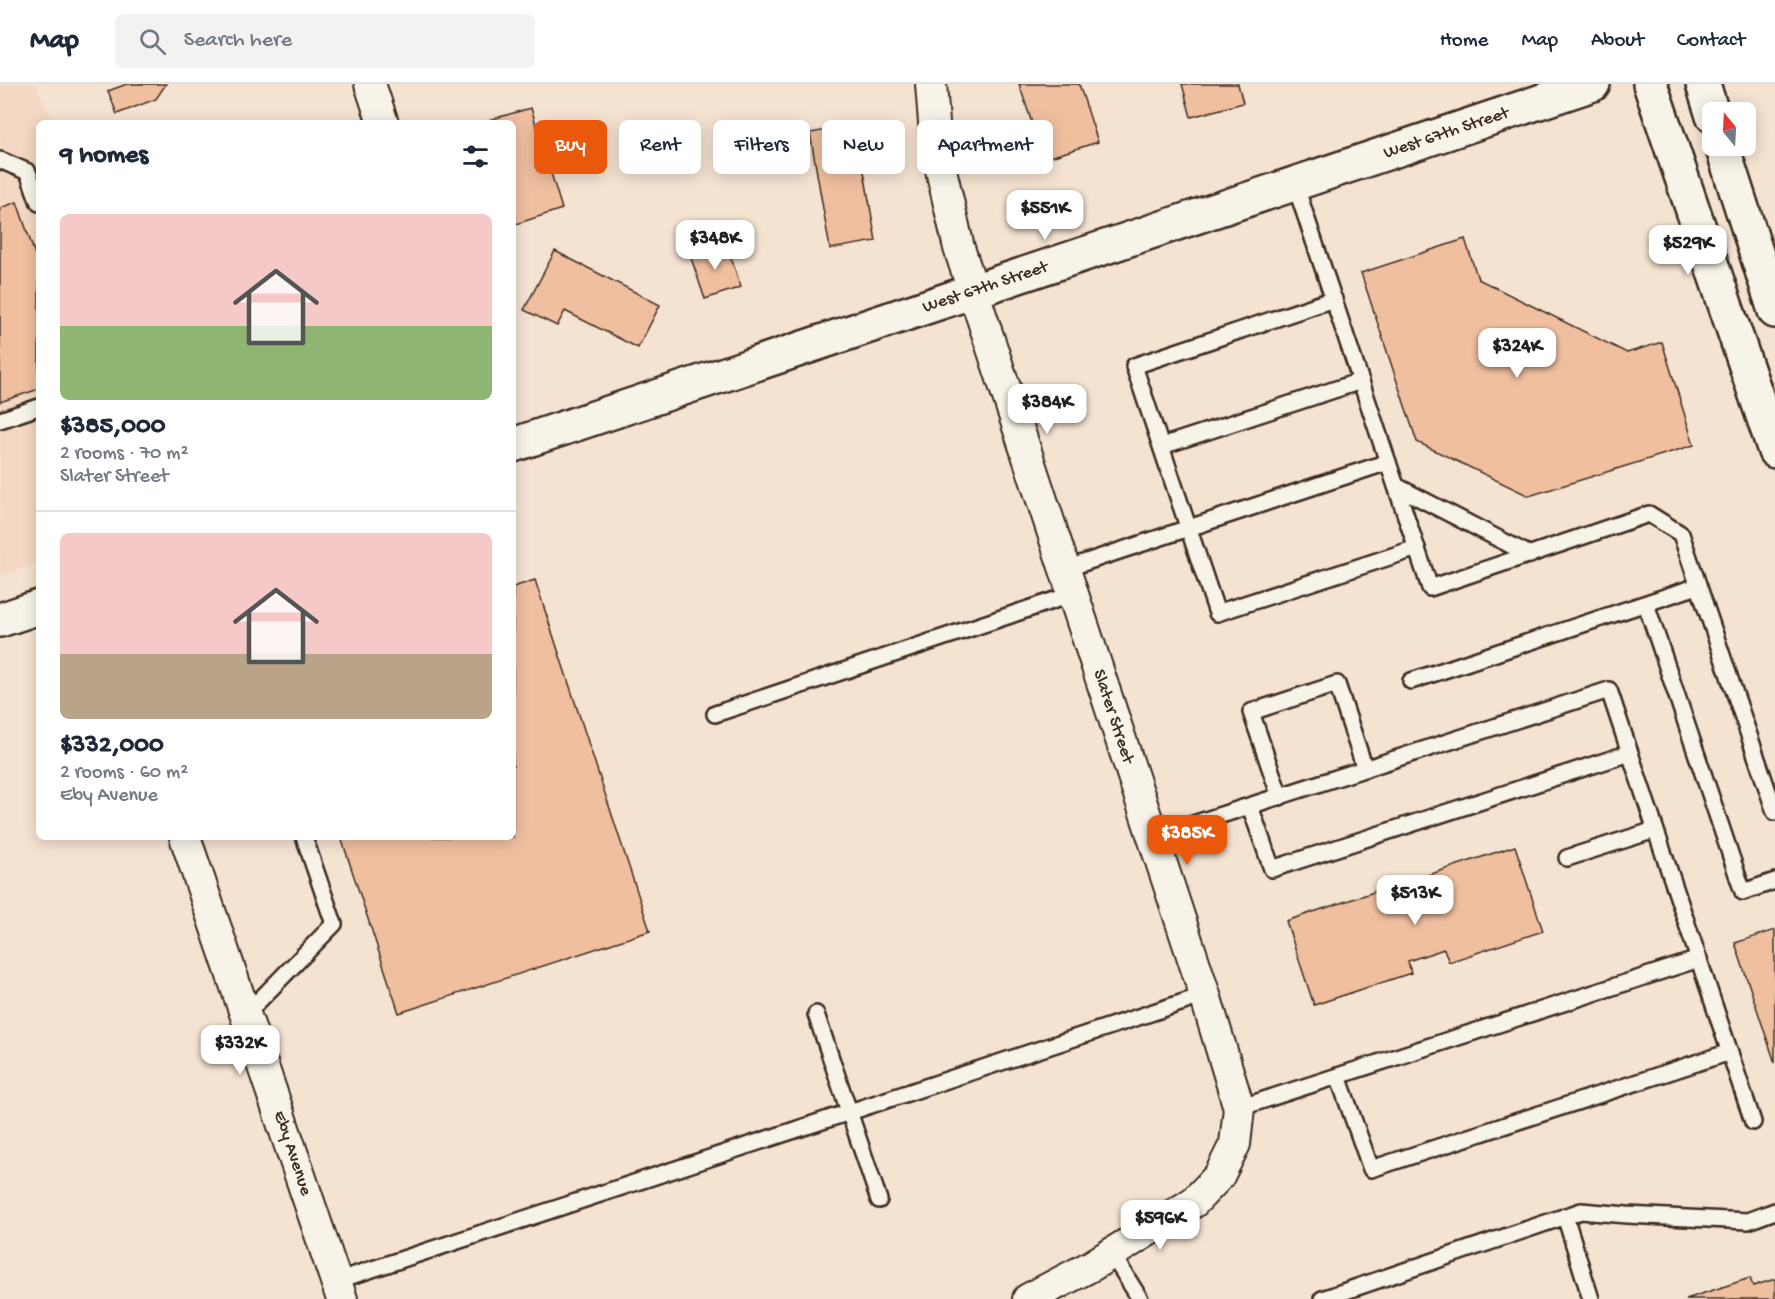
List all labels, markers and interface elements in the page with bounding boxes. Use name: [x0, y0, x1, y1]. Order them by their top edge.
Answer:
search box: [115, 14, 535, 68]
text: Map: [30, 25, 79, 58]
icon: search: [136, 25, 169, 58]
text: Search here: [184, 28, 292, 54]
text: Home: [1440, 29, 1488, 54]
text: Map: [1521, 29, 1558, 54]
text: About: [1591, 29, 1644, 54]
text: Contact: [1677, 29, 1745, 54]
street label: West 67th Street: [1381, 102, 1513, 164]
north arrow: [1702, 102, 1756, 156]
map controls: [1702, 102, 1756, 156]
chip: Buy: [534, 120, 607, 174]
chip: Rent: [619, 120, 701, 174]
chip: Filters: [713, 120, 810, 174]
chip: New: [822, 120, 905, 174]
chip: Apartment: [917, 120, 1053, 174]
icon: filters: [459, 140, 492, 173]
text: 9 homes: [60, 141, 148, 172]
pin: $551K: [1003, 190, 1087, 241]
text: $551K: [1020, 198, 1070, 221]
pin: $348K: [673, 220, 757, 271]
pin: $529K: [1646, 225, 1730, 276]
text: $348K: [690, 228, 740, 251]
text: $529K: [1663, 233, 1713, 256]
icon: home: [222, 253, 330, 361]
street label: West 67th Street: [920, 256, 1052, 318]
pin: $324K: [1475, 328, 1559, 379]
text: $324K: [1492, 336, 1542, 359]
pin: $384K: [1005, 384, 1089, 435]
text: $384K: [1022, 392, 1072, 415]
text: $385,000: [60, 412, 166, 443]
text: 2 rooms · 70 m²: [60, 443, 188, 466]
text: Slater Street: [60, 466, 168, 489]
icon: home: [222, 572, 330, 680]
street label: Slater Street: [1088, 667, 1139, 768]
text: $332,000: [60, 731, 164, 762]
text: 2 rooms · 60 m²: [60, 762, 188, 785]
text: Eby Avenue: [60, 785, 158, 808]
pin: $385K: [1145, 815, 1229, 866]
text: $385K: [1161, 823, 1213, 846]
pin: $513K: [1373, 875, 1457, 926]
text: $513K: [1391, 883, 1439, 906]
pin: $332K: [198, 1025, 282, 1076]
text: $332K: [215, 1033, 265, 1056]
street label: Eby Avenue: [268, 1108, 317, 1199]
pin: $596K: [1118, 1200, 1202, 1251]
text: $596K: [1135, 1208, 1185, 1231]

